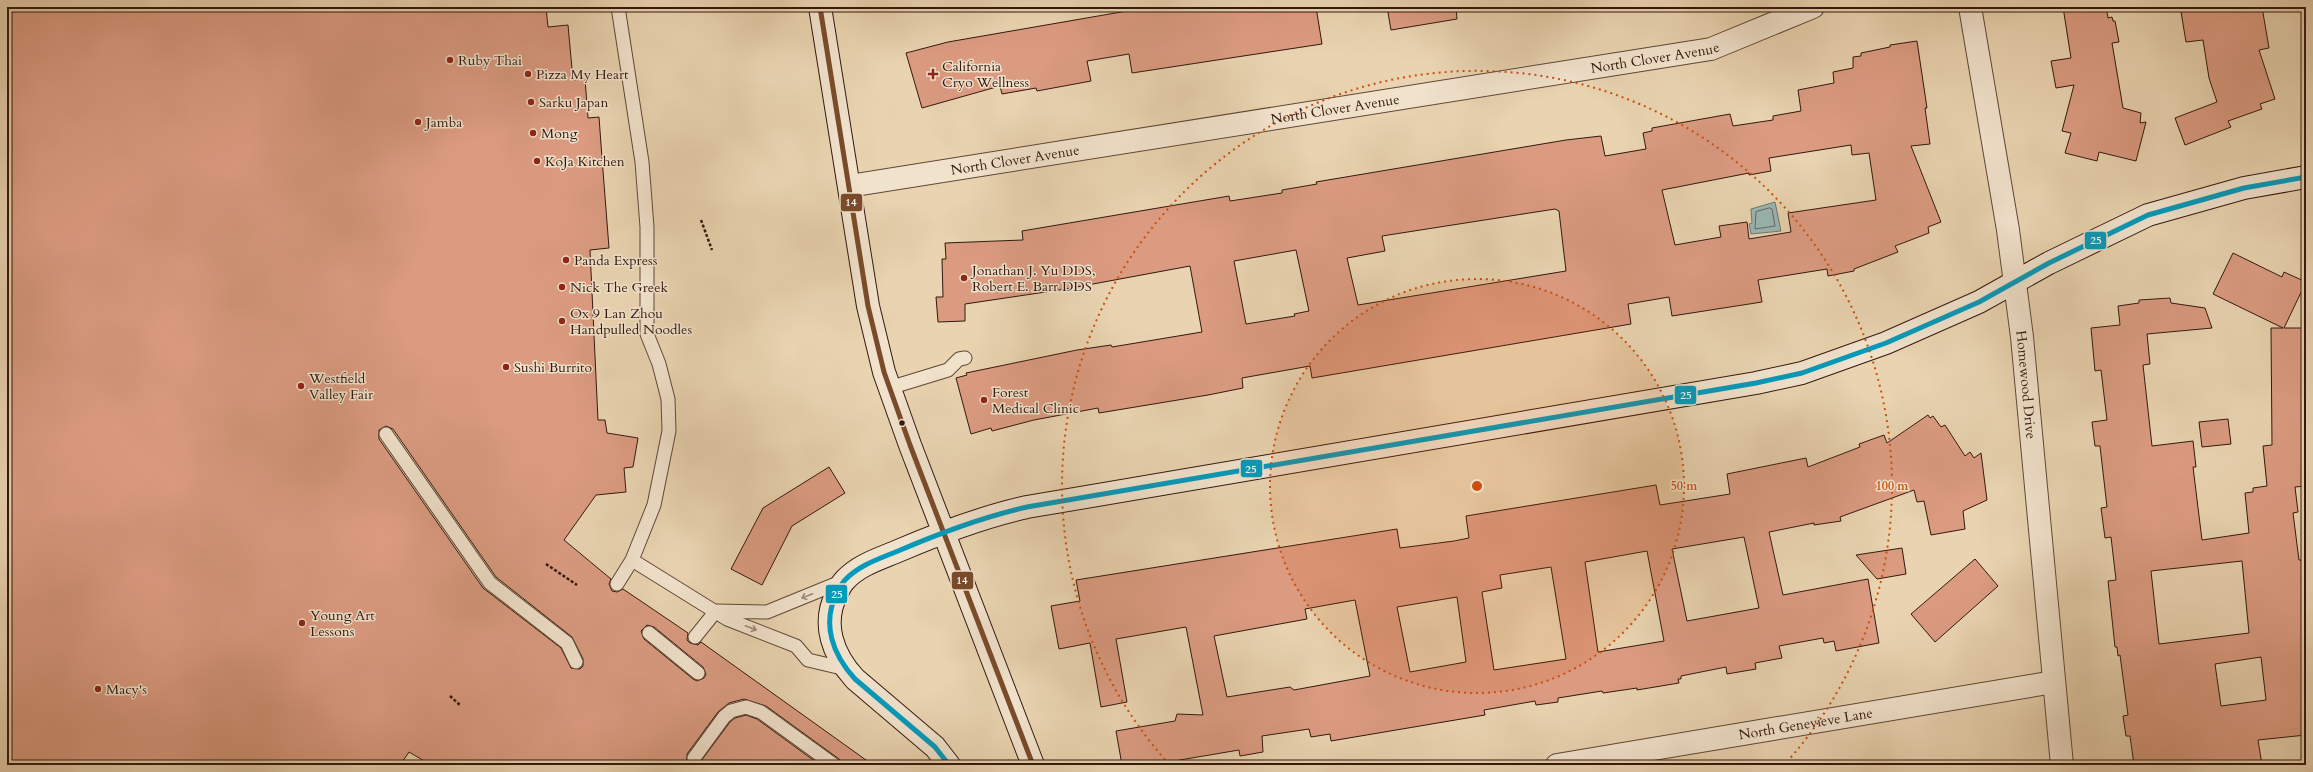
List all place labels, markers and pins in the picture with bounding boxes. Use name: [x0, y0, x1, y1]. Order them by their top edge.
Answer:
place label: Ruby Thai: [458, 51, 522, 70]
marker: Ruby Thai: [445, 55, 455, 65]
place label: California Cryo Wellness: [942, 57, 1029, 92]
place label: Pizza My Heart: [536, 65, 629, 84]
marker: California Cryo Wellness: [927, 68, 939, 80]
marker: Pizza My Heart: [523, 69, 533, 79]
place label: Sarku Japan: [539, 93, 608, 112]
marker: Sarku Japan: [526, 97, 536, 107]
place label: Jamba: [424, 113, 462, 132]
marker: Jamba: [413, 117, 423, 127]
place label: Mong: [541, 124, 578, 143]
marker: Mong: [528, 128, 538, 138]
place label: KoJa Kitchen: [545, 152, 625, 171]
marker: KoJa Kitchen: [532, 156, 542, 166]
place label: Panda Express: [574, 251, 658, 270]
marker: Panda Express: [561, 255, 571, 265]
place label: Jonathan J. Yu DDS, Robert E. Barr DDS: [970, 261, 1095, 296]
marker: Jonathan J. Yu DDS, Robert E. Barr DDS: [959, 273, 969, 283]
place label: Nick The Greek: [570, 278, 668, 297]
marker: Nick The Greek: [557, 282, 567, 292]
place label: Ox 9 Lan Zhou Handpulled Noodles: [570, 304, 692, 339]
marker: Ox 9 Lan Zhou Handpulled Noodles: [557, 316, 567, 326]
place label: Sushi Burrito: [514, 358, 593, 377]
marker: Sushi Burrito: [501, 362, 511, 372]
place label: Westfield Valley Fair: [308, 369, 374, 404]
marker: Westfield Valley Fair: [296, 381, 306, 391]
place label: Forest Medical Clinic: [992, 383, 1079, 418]
marker: Forest Medical Clinic: [979, 395, 989, 405]
unlabelled marker: [897, 418, 907, 428]
centre of rings: [1470, 479, 1484, 493]
place label: Young Art Lessons: [310, 606, 375, 641]
marker: Young Art Lessons: [297, 618, 307, 628]
place label: Macy's: [106, 680, 147, 699]
marker: Macy's: [93, 684, 103, 694]

